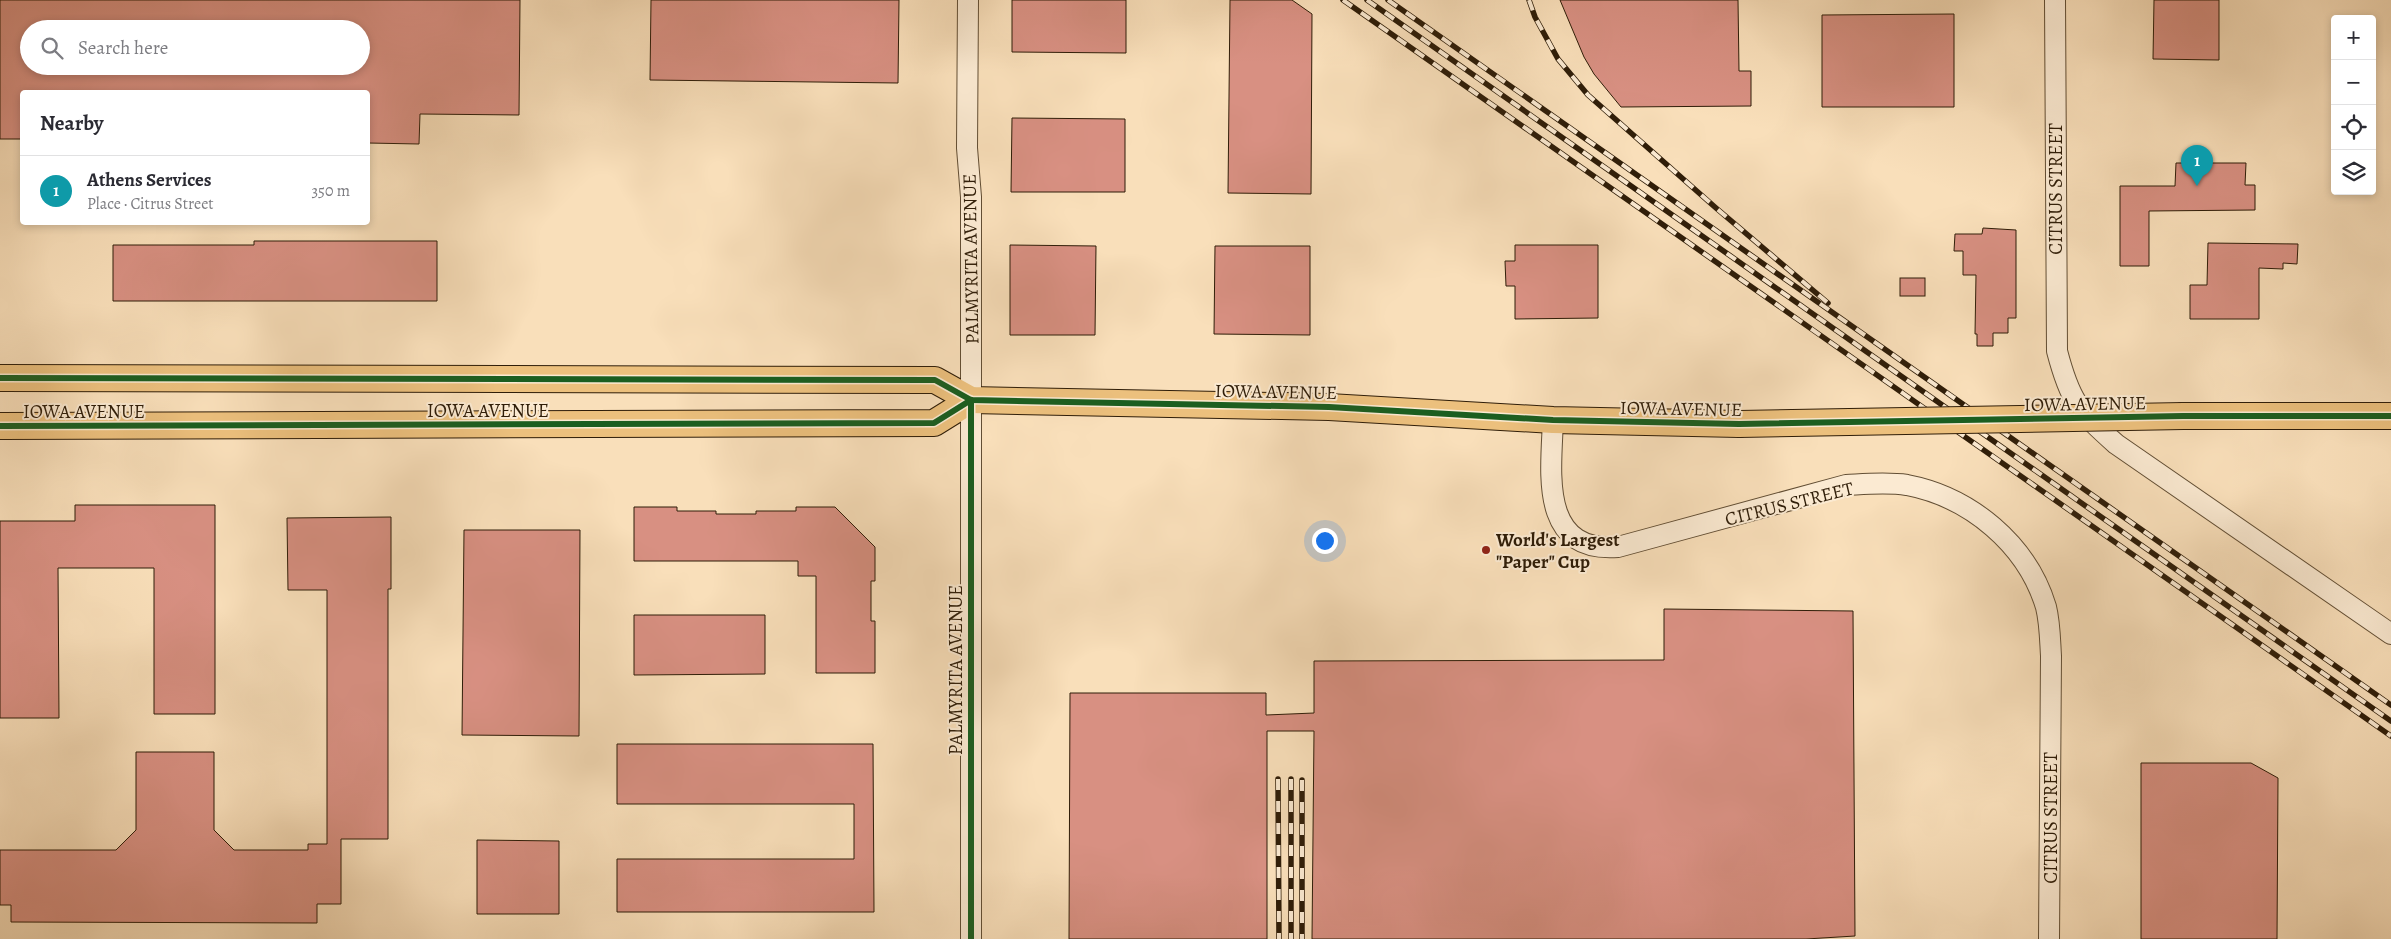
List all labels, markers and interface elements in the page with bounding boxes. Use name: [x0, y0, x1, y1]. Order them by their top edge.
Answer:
map controls: [2331, 15, 2376, 195]
button: +: [2331, 15, 2376, 60]
search box: [20, 20, 370, 75]
icon: search: [38, 34, 66, 62]
text: Search here: [78, 35, 168, 61]
button: −: [2331, 60, 2376, 105]
button: locate: [2331, 105, 2376, 150]
text: Nearby: [40, 109, 103, 137]
street label: CITRUS STREET: [2043, 123, 2069, 255]
pin: 1: [2181, 145, 2213, 186]
button: layers: [2331, 150, 2376, 195]
text: Athens Services: [87, 167, 212, 193]
street label: PALMYRITA AVENUE: [957, 173, 985, 345]
text: 1: [53, 180, 59, 202]
text: 350 m: [311, 180, 350, 202]
text: Place · Citrus Street: [87, 193, 214, 215]
street label: IOWA AVENUE: [1215, 378, 1337, 406]
street label: IOWA AVENUE: [2024, 390, 2146, 418]
street label: IOWA AVENUE: [1620, 395, 1742, 423]
street label: IOWA AVENUE: [427, 398, 549, 424]
street label: IOWA AVENUE: [23, 399, 145, 425]
street label: CITRUS STREET: [1722, 475, 1857, 533]
place label: World's Largest "Paper" Cup: [1495, 527, 1620, 575]
your location: [1312, 528, 1338, 554]
marker: World's Largest "Paper" Cup: [1480, 544, 1492, 556]
street label: PALMYRITA AVENUE: [943, 585, 969, 755]
street label: CITRUS STREET: [2038, 752, 2064, 884]

